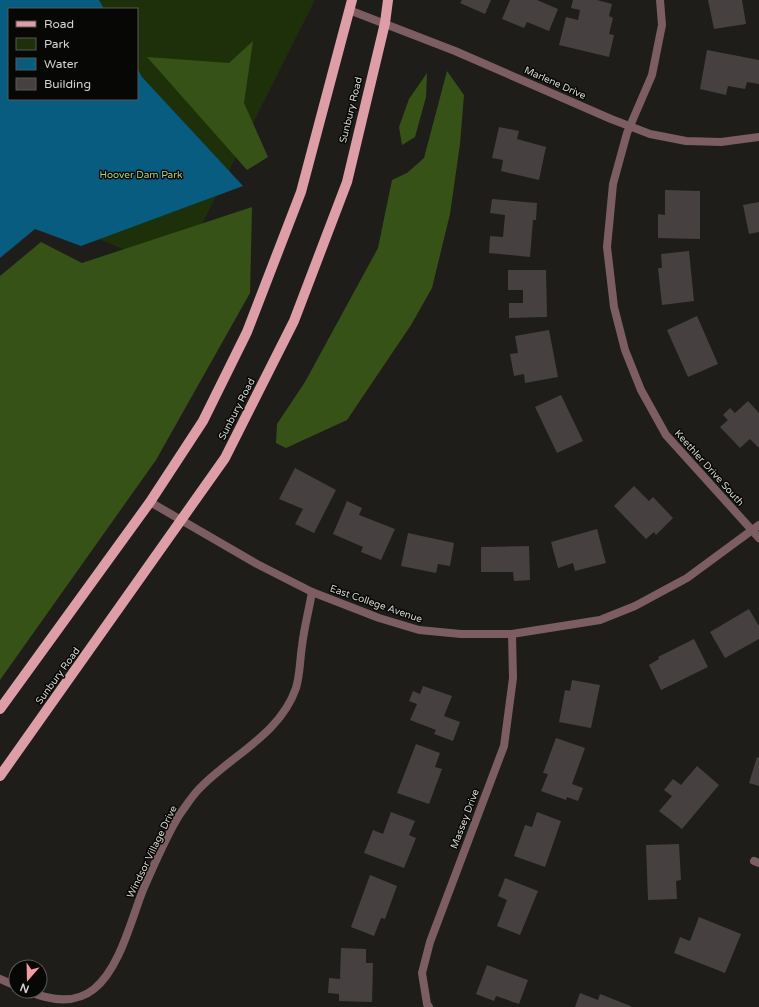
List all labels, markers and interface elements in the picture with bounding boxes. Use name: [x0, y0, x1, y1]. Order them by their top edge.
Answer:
legend: [8, 8, 138, 100]
text: Road: [44, 17, 74, 31]
text: Park: [44, 37, 70, 51]
text: Water: [44, 57, 79, 71]
street label: Marlene Drive: [522, 64, 588, 102]
street label: Sunbury Road: [337, 76, 365, 144]
text: Building: [44, 77, 91, 91]
park label: Hoover Dam Park: [100, 169, 183, 181]
street label: Sunbury Road: [216, 376, 258, 442]
street label: Keethler Drive South: [672, 428, 746, 508]
street label: East College Avenue: [328, 583, 424, 626]
street label: Sunbury Road: [33, 645, 83, 707]
street label: Massey Drive: [448, 787, 482, 851]
street label: Windsor Village Drive: [124, 804, 180, 900]
north arrow: [8, 959, 48, 999]
text: N: [18, 980, 31, 996]

